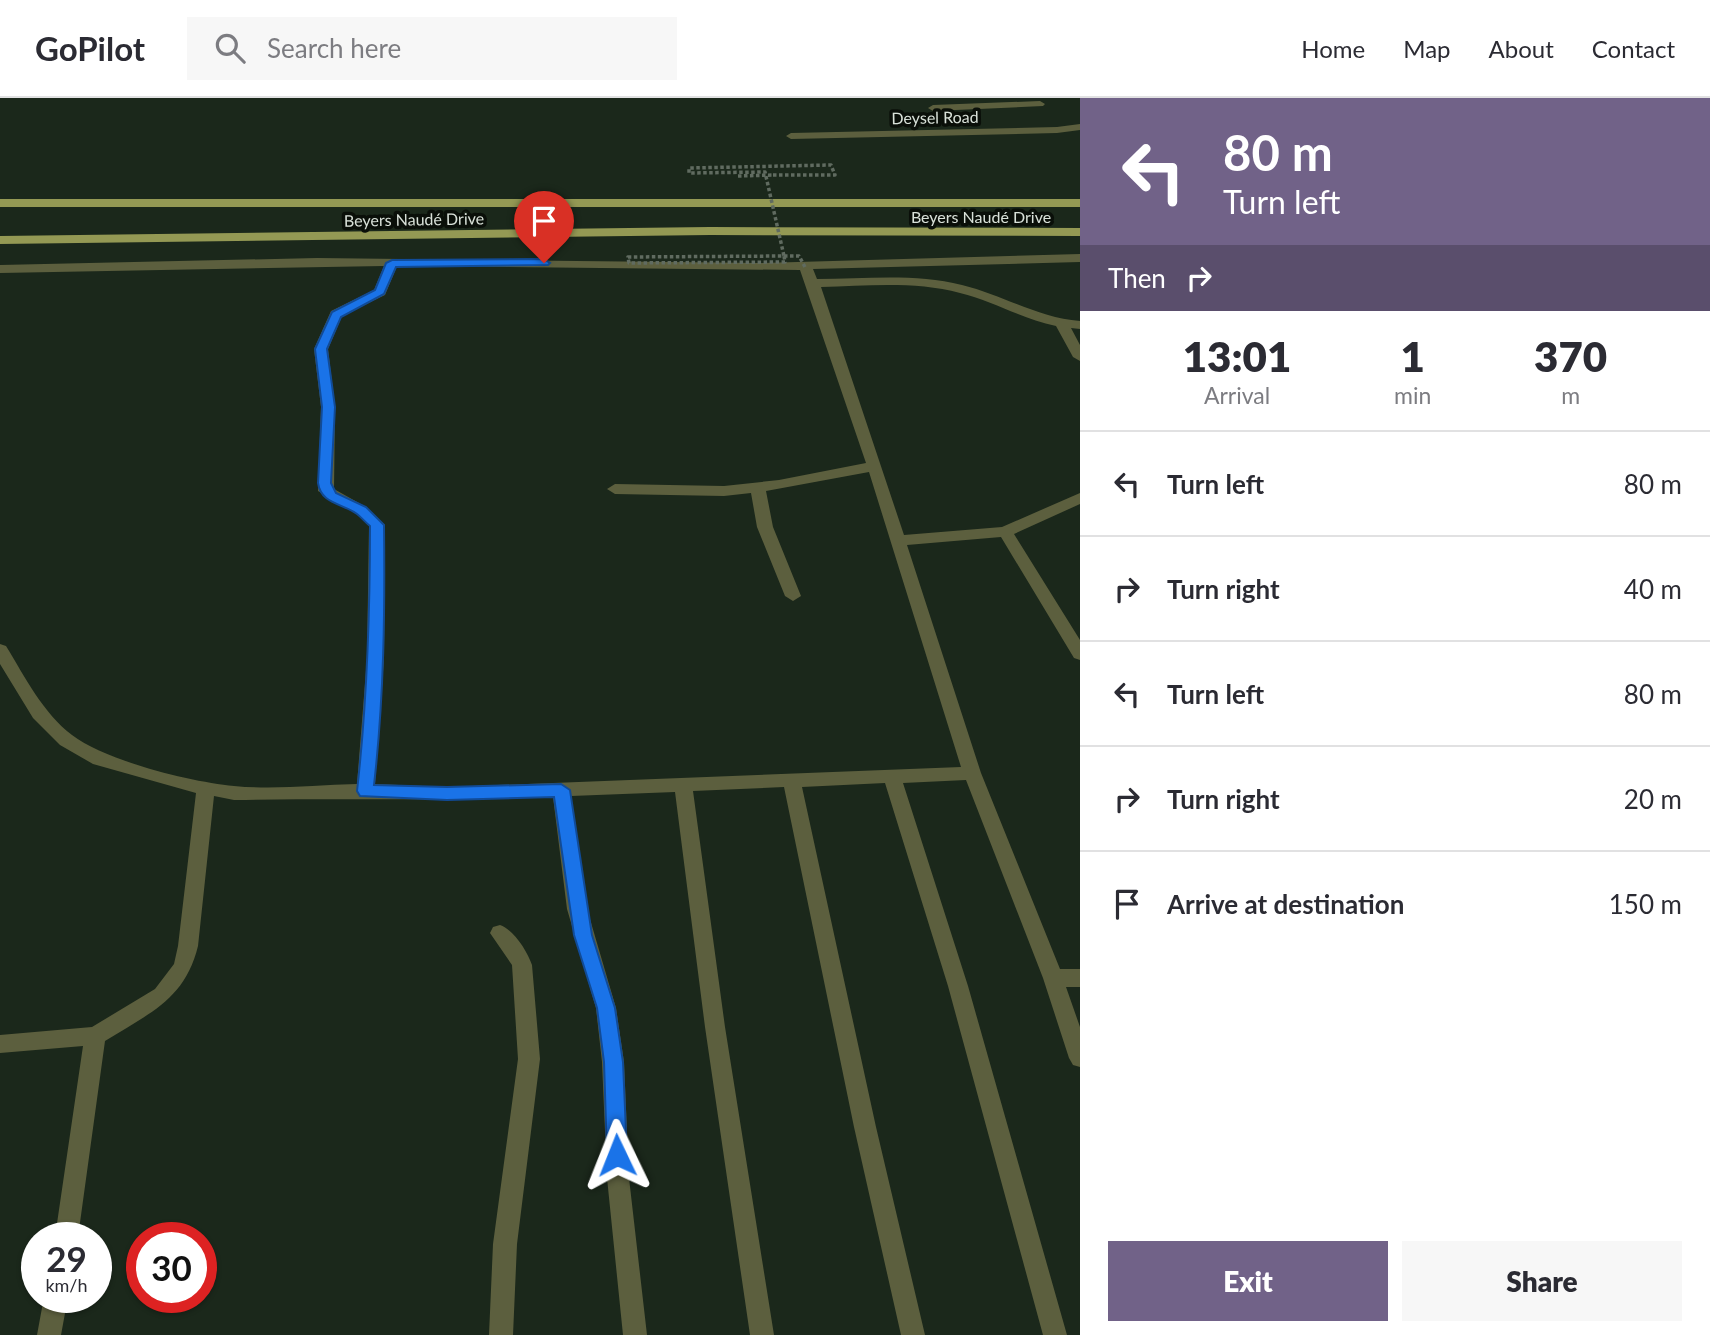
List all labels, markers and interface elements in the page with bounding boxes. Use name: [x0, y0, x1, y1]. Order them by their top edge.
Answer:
search box: [187, 17, 677, 80]
text: GoPilot: [35, 28, 145, 68]
icon: search: [211, 29, 249, 67]
text: Search here: [267, 32, 401, 64]
text: Home: [1301, 34, 1365, 63]
text: Map: [1403, 34, 1451, 63]
text: About: [1489, 34, 1554, 63]
text: Contact: [1592, 34, 1675, 63]
street label: Deysel Road: [891, 107, 979, 127]
text: 80 m: [1223, 123, 1333, 181]
icon: left: [1108, 126, 1199, 217]
text: Turn left: [1223, 182, 1340, 221]
pin: [514, 191, 574, 263]
icon: arrive: [525, 202, 563, 240]
street label: Beyers Naudé Drive: [911, 207, 1051, 226]
street label: Beyers Naudé Drive: [344, 208, 484, 230]
icon: right: [1180, 259, 1218, 297]
text: Then: [1108, 262, 1166, 294]
text: 13:01: [1183, 331, 1291, 381]
text: 1: [1401, 331, 1425, 381]
text: 370: [1534, 331, 1607, 381]
text: Arrival: [1204, 381, 1270, 409]
text: min: [1394, 381, 1431, 409]
text: m: [1561, 381, 1580, 409]
icon: left: [1108, 465, 1146, 503]
text: Turn left: [1167, 468, 1264, 500]
text: 80 m: [1624, 468, 1682, 500]
icon: right: [1108, 570, 1146, 608]
text: Turn right: [1167, 573, 1280, 605]
text: 40 m: [1624, 573, 1682, 605]
icon: left: [1108, 675, 1146, 713]
text: Turn left: [1167, 678, 1264, 710]
text: 80 m: [1624, 678, 1682, 710]
icon: right: [1108, 780, 1146, 818]
text: Turn right: [1167, 783, 1280, 815]
text: 20 m: [1624, 783, 1682, 815]
icon: arrive: [1108, 885, 1146, 923]
text: Arrive at destination: [1167, 888, 1404, 920]
text: 150 m: [1609, 888, 1682, 920]
position arrow: [580, 1118, 654, 1192]
speed limit sign: 30: [126, 1222, 217, 1313]
text: 29: [46, 1237, 87, 1279]
button: Exit: [1108, 1241, 1388, 1321]
button: Share: [1402, 1241, 1682, 1321]
text: km/h: [45, 1274, 88, 1296]

